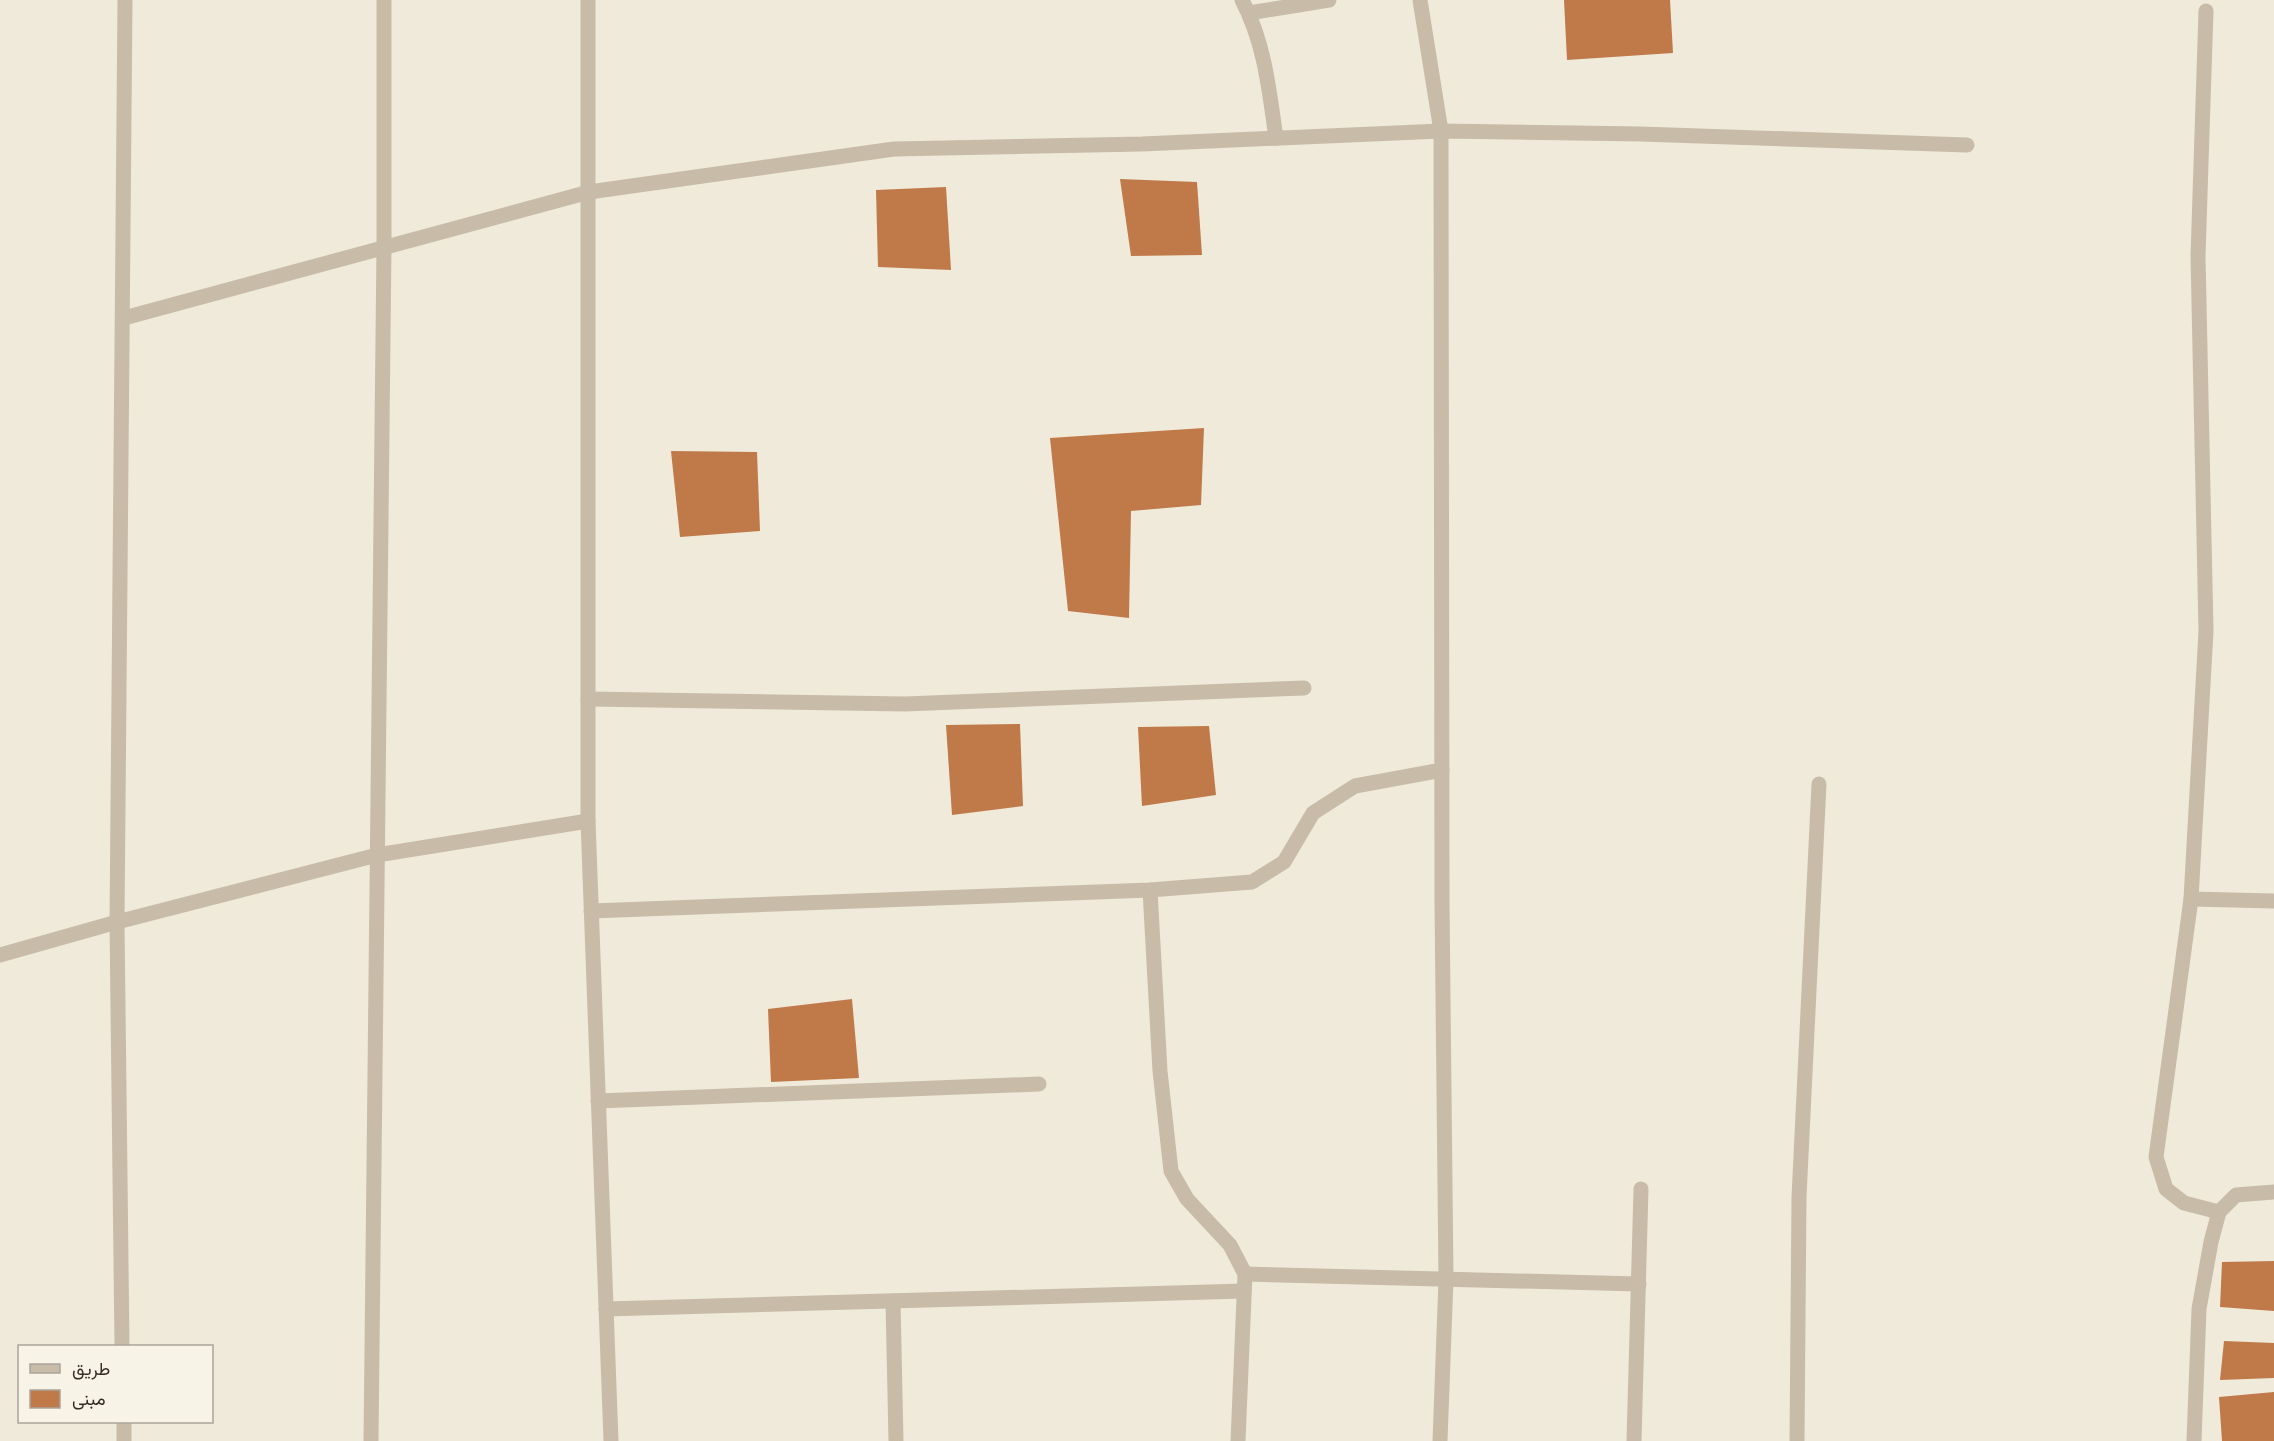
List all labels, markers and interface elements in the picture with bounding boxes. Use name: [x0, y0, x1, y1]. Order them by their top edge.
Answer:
legend: [18, 1345, 213, 1423]
text: طريق: [72, 1358, 110, 1380]
text: مبنى: [72, 1388, 106, 1410]

